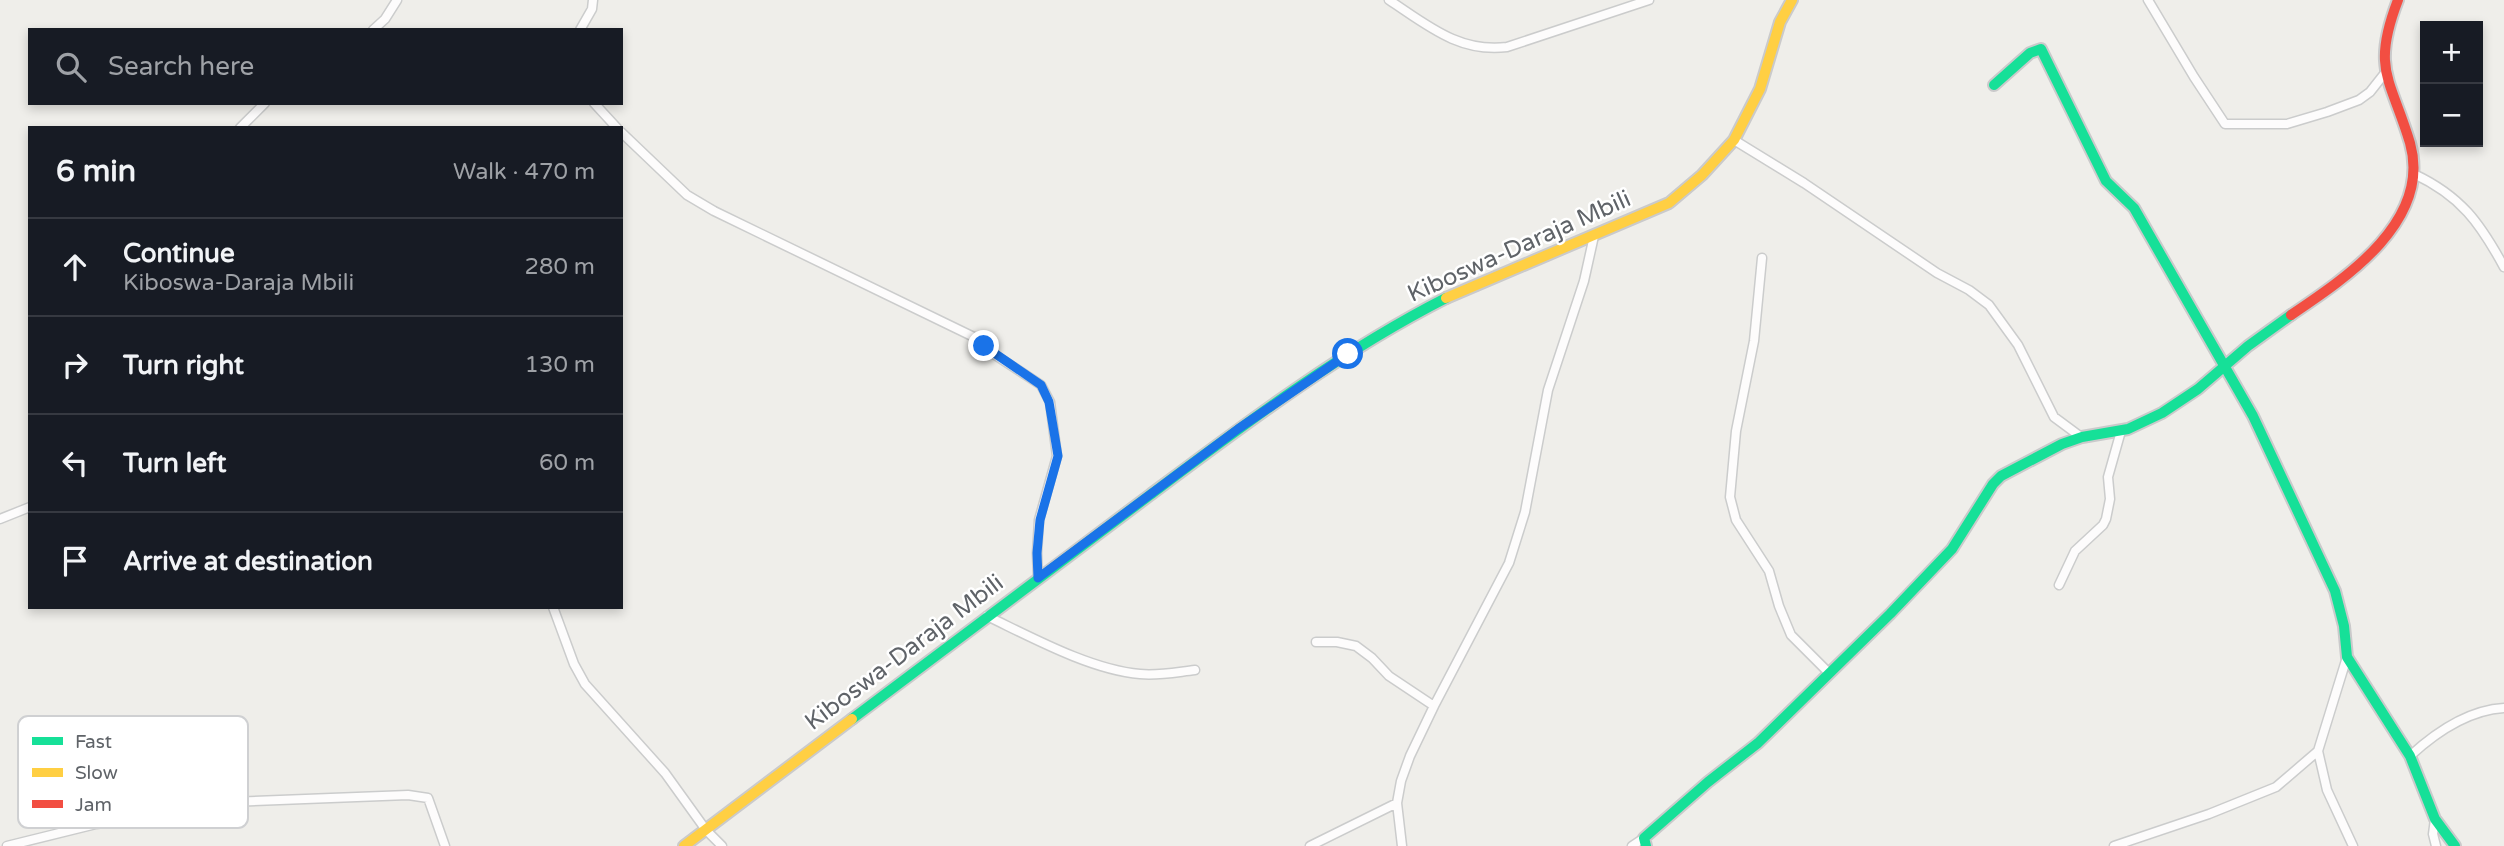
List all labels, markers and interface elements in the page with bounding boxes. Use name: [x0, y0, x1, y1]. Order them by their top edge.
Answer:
map controls: [2420, 21, 2483, 147]
button: +: [2420, 21, 2483, 84]
search box: [28, 28, 623, 105]
icon: search: [52, 48, 90, 86]
text: Search here: [108, 51, 254, 82]
button: −: [2420, 84, 2483, 147]
text: 6 min: [56, 153, 136, 190]
text: Walk · 470 m: [453, 158, 595, 186]
street label: Kiboswa-Daraja Mbili: [1403, 184, 1635, 309]
text: Continue: [123, 238, 235, 269]
icon: ahead: [56, 248, 94, 286]
text: 280 m: [525, 253, 595, 281]
text: Kiboswa-Daraja Mbili: [123, 269, 354, 297]
route end: [968, 330, 999, 361]
route start: [1332, 338, 1363, 369]
icon: right: [56, 346, 94, 384]
text: Turn right: [123, 350, 244, 381]
text: 130 m: [525, 351, 595, 379]
icon: left: [56, 444, 94, 482]
text: Turn left: [123, 448, 226, 479]
text: 60 m: [539, 449, 595, 477]
icon: arrive: [56, 542, 94, 580]
text: Arrive at destination: [123, 546, 373, 577]
street label: Kiboswa-Daraja Mbili: [799, 568, 1009, 737]
legend: [18, 716, 248, 828]
text: Fast: [75, 731, 112, 753]
text: Slow: [75, 762, 118, 784]
text: Jam: [75, 794, 112, 816]

